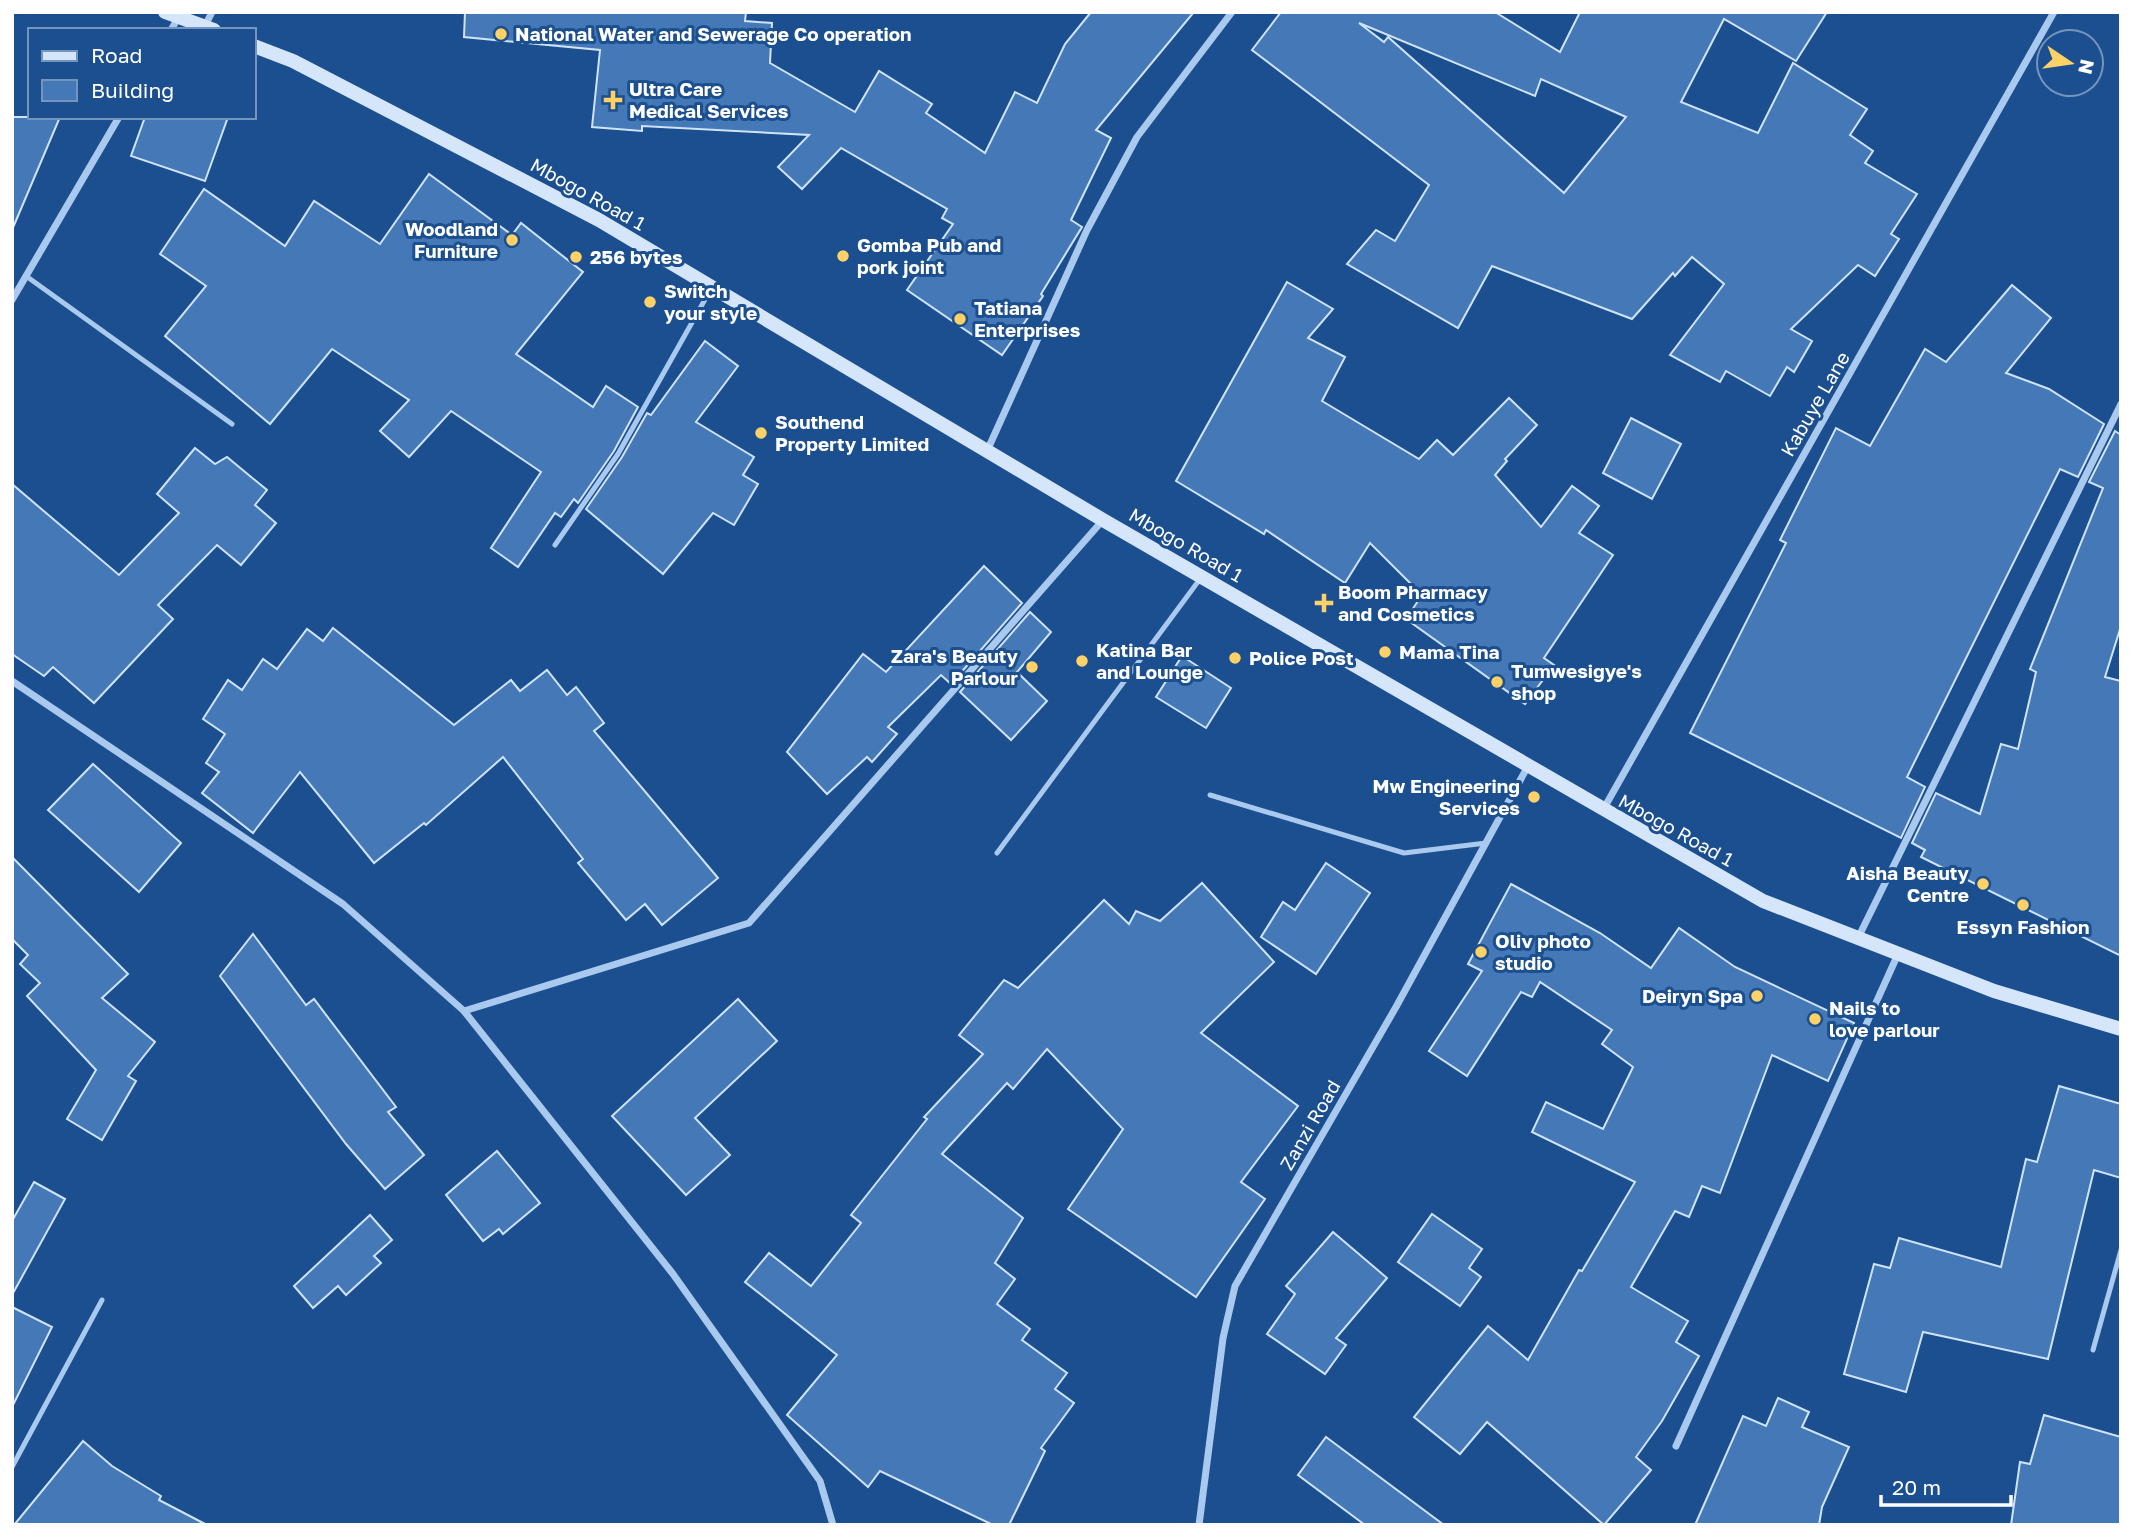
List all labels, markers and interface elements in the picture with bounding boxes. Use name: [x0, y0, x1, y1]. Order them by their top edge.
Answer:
place label: National Water and Sewerage Co operation: [515, 22, 912, 45]
marker: National Water and Sewerage Co operation: [493, 26, 509, 42]
legend: [28, 28, 256, 119]
north arrow: [2035, 28, 2105, 98]
text: Road: [91, 42, 142, 68]
text: N: [2074, 57, 2100, 77]
text: Building: [91, 77, 174, 103]
place label: Ultra Care Medical Services: [629, 77, 789, 122]
marker: Ultra Care Medical Services: [603, 90, 623, 110]
street label: Mbogo Road 1: [527, 153, 650, 235]
place label: Woodland Furniture: [405, 217, 498, 262]
marker: Woodland Furniture: [504, 232, 520, 248]
place label: Gomba Pub and pork joint: [857, 233, 1001, 278]
place label: 256 bytes: [590, 245, 683, 268]
marker: Gomba Pub and pork joint: [835, 248, 851, 264]
marker: 256 bytes: [568, 249, 584, 265]
place label: Switch your style: [664, 279, 757, 324]
marker: Switch your style: [642, 294, 658, 310]
place label: Tatiana Enterprises: [974, 296, 1081, 341]
marker: Tatiana Enterprises: [952, 311, 968, 327]
street label: Kabuye Lane: [1775, 347, 1854, 460]
place label: Southend Property Limited: [775, 410, 929, 455]
marker: Southend Property Limited: [753, 425, 769, 441]
street label: Mbogo Road 1: [1125, 503, 1247, 586]
place label: Boom Pharmacy and Cosmetics: [1338, 580, 1488, 625]
marker: Boom Pharmacy and Cosmetics: [1316, 595, 1332, 611]
place label: Katina Bar and Lounge: [1096, 638, 1203, 683]
place label: Mama Tina: [1399, 640, 1499, 663]
place label: Zara's Beauty Parlour: [891, 644, 1019, 689]
marker: Mama Tina: [1377, 644, 1393, 660]
place label: Police Post: [1249, 646, 1354, 669]
marker: Police Post: [1227, 650, 1243, 666]
marker: Katina Bar and Lounge: [1074, 653, 1090, 669]
marker: Zara's Beauty Parlour: [1024, 659, 1040, 675]
place label: Tumwesigye's shop: [1511, 659, 1642, 704]
marker: Tumwesigye's shop: [1489, 674, 1505, 690]
place label: Mw Engineering Services: [1373, 774, 1520, 819]
marker: Mw Engineering Services: [1526, 789, 1542, 805]
street label: Mbogo Road 1: [1615, 789, 1738, 871]
place label: Aisha Beauty Centre: [1846, 861, 1970, 906]
marker: Aisha Beauty Centre: [1975, 876, 1991, 892]
marker: Essyn Fashion: [2015, 897, 2031, 913]
place label: Essyn Fashion: [1957, 915, 2089, 938]
place label: Oliv photo studio: [1495, 929, 1591, 974]
marker: Oliv photo studio: [1473, 944, 1489, 960]
place label: Deiryn Spa: [1642, 984, 1743, 1007]
marker: Deiryn Spa: [1749, 988, 1765, 1004]
place label: Nails to love parlour: [1829, 996, 1940, 1041]
marker: Nails to love parlour: [1807, 1011, 1823, 1027]
street label: Zanzi Road: [1275, 1076, 1345, 1174]
scale bar: [1881, 1464, 2010, 1508]
text: 20 m: [1892, 1474, 1941, 1500]

